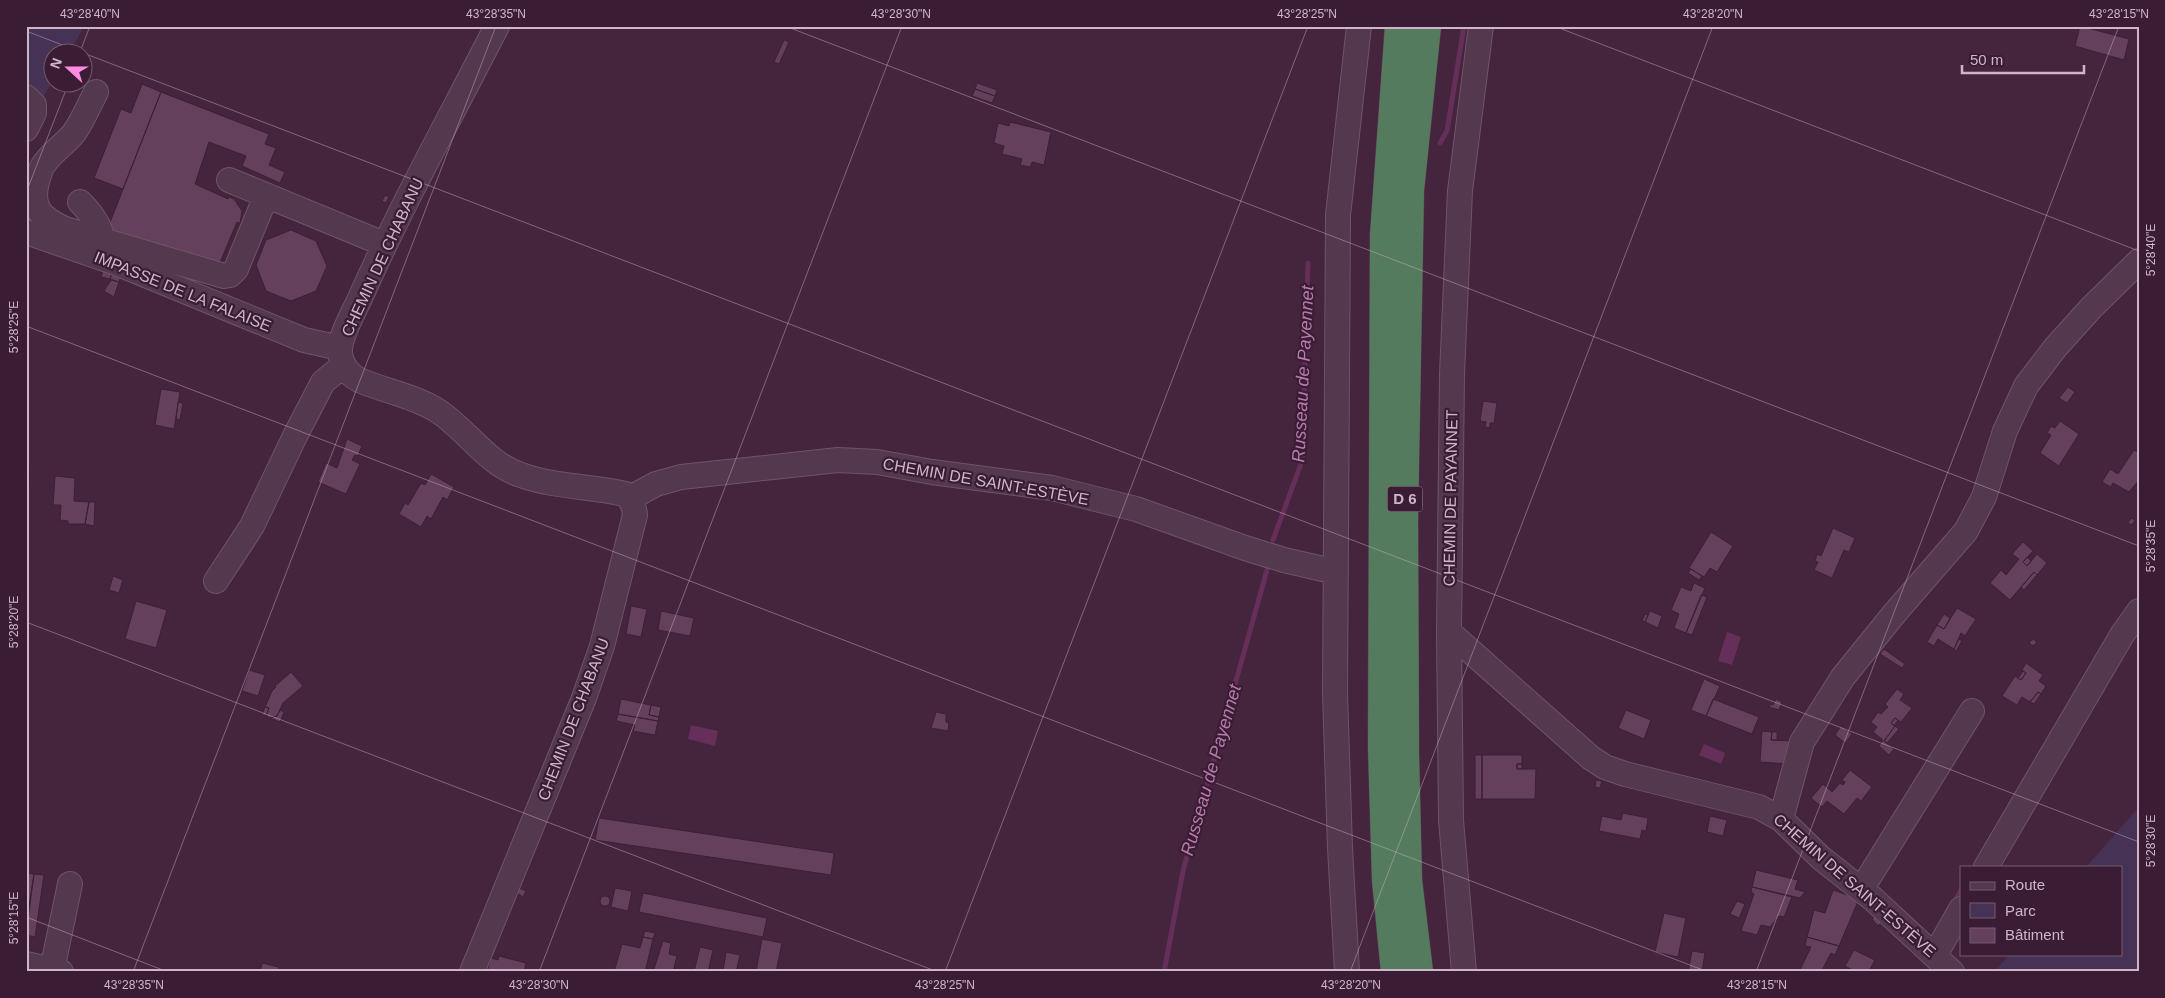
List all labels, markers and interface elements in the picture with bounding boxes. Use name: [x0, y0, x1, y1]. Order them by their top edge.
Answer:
text: 43°28'40"N: [60, 7, 120, 21]
text: 43°28'35"N: [466, 7, 526, 21]
text: 43°28'30"N: [871, 7, 931, 21]
text: 43°28'25"N: [1277, 7, 1337, 21]
text: 43°28'20"N: [1683, 7, 1743, 21]
text: 43°28'15"N: [2089, 7, 2149, 21]
north arrow: [42, 42, 92, 92]
scale bar: [1962, 42, 2085, 74]
text: 50 m: [1970, 51, 2003, 68]
text: N: [47, 56, 65, 71]
street label: CHEMIN DE CHABANU: [338, 175, 427, 339]
text: 5°28'40"E: [2144, 224, 2158, 276]
street label: IMPASSE DE LA FALAISE: [92, 248, 274, 335]
water label: Russeau de Payennet: [1288, 284, 1318, 463]
text: 5°28'25"E: [7, 301, 21, 353]
street label: CHEMIN DE PAYANNET: [1440, 409, 1461, 587]
street label: CHEMIN DE SAINT-ESTÈVE: [882, 454, 1090, 508]
road number: D 6: [1388, 486, 1422, 512]
text: 5°28'35"E: [2144, 520, 2158, 572]
text: 5°28'20"E: [7, 596, 21, 648]
street label: CHEMIN DE CHABANU: [535, 636, 612, 803]
water label: Russeau de Payennet: [1177, 681, 1245, 858]
street label: CHEMIN DE SAINT-ESTÈVE: [1770, 810, 1940, 960]
text: 5°28'30"E: [2144, 815, 2158, 867]
legend: [1960, 866, 2122, 956]
text: Route: [2005, 876, 2045, 893]
text: 5°28'15"E: [7, 892, 21, 944]
text: Parc: [2005, 902, 2036, 919]
text: Bâtiment: [2005, 926, 2065, 943]
text: 43°28'35"N: [104, 978, 164, 992]
text: 43°28'30"N: [509, 978, 569, 992]
text: 43°28'25"N: [915, 978, 975, 992]
text: 43°28'20"N: [1321, 978, 1381, 992]
text: 43°28'15"N: [1727, 978, 1787, 992]

